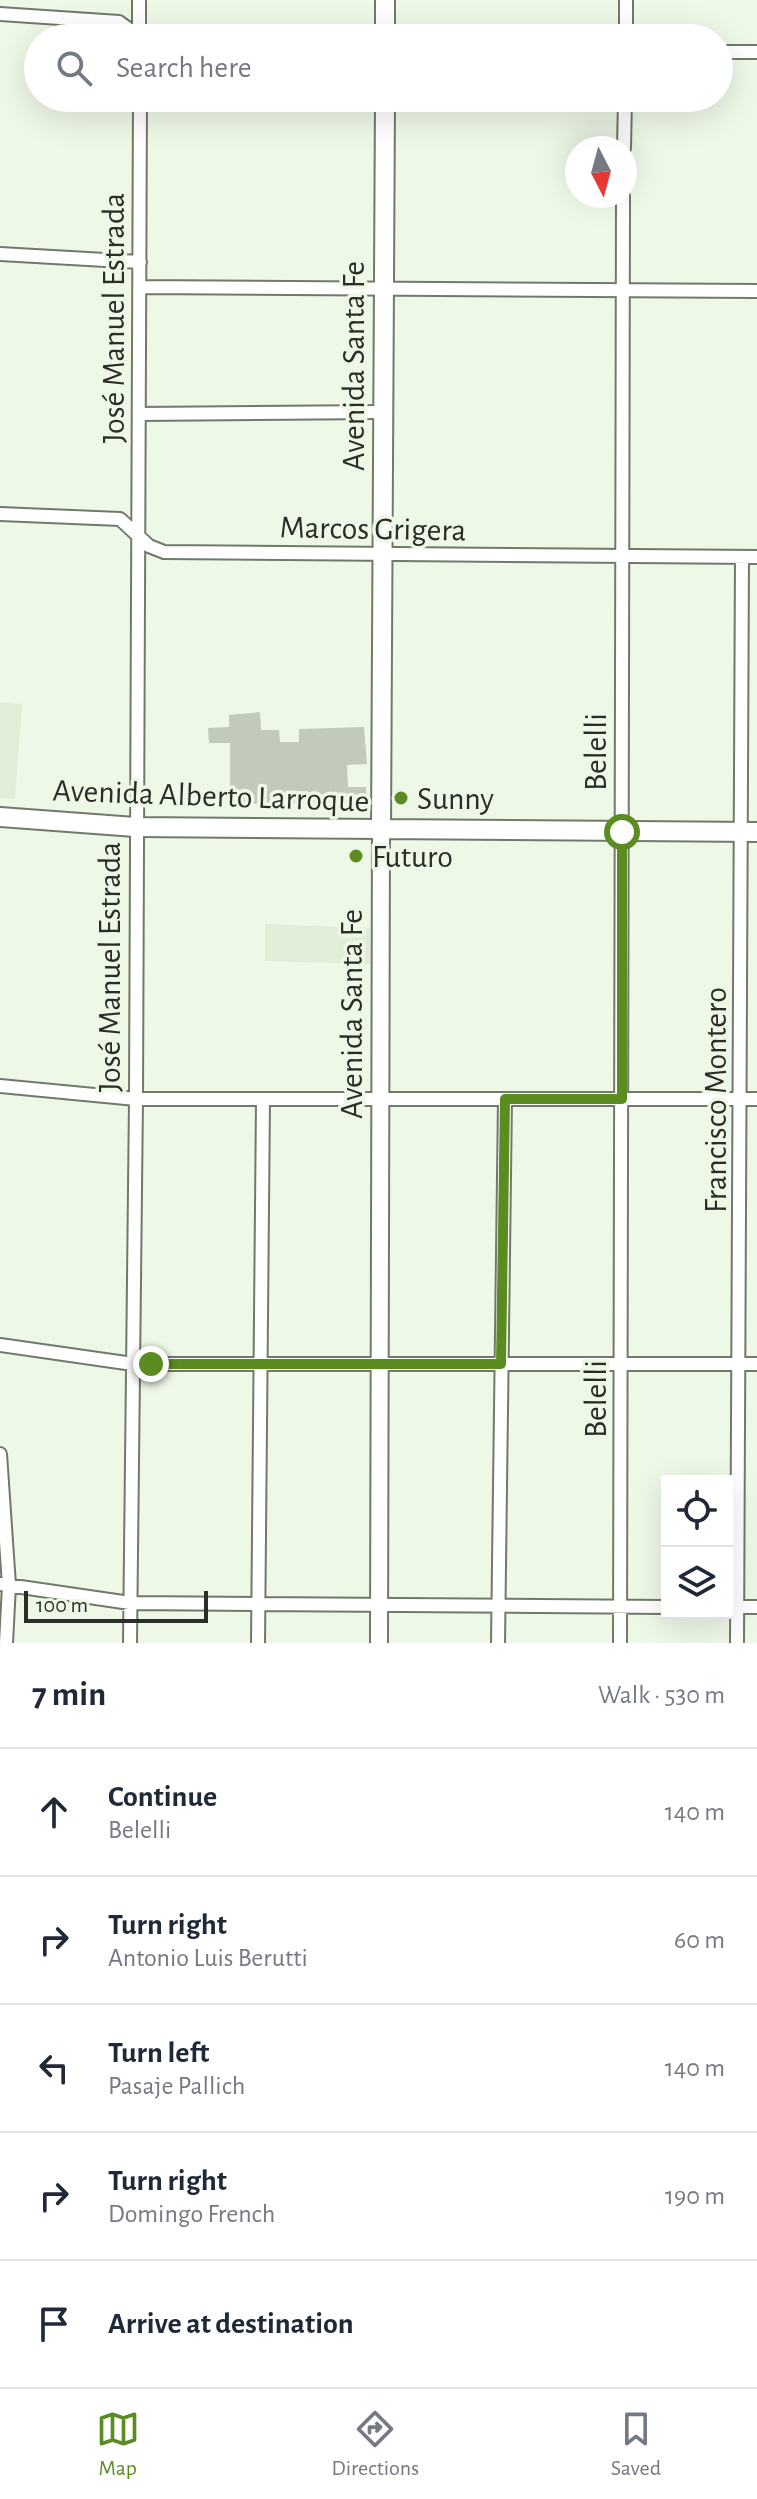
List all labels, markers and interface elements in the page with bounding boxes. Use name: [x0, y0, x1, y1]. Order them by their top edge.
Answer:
search box: [24, 24, 733, 112]
icon: search: [52, 46, 96, 90]
text: Search here: [116, 53, 252, 83]
north arrow: [565, 136, 637, 208]
street label: José Manuel Estrada: [98, 193, 130, 443]
street label: Avenida Santa Fe: [338, 261, 370, 471]
street label: Marcos Grigera: [279, 511, 467, 547]
street label: Belelli: [580, 713, 612, 791]
street label: Avenida Alberto Larroque: [52, 774, 370, 818]
place label: Sunny: [417, 783, 494, 815]
marker: Sunny: [392, 789, 410, 807]
route start: [604, 814, 640, 850]
place label: Futuro: [372, 841, 453, 873]
street label: José Manuel Estrada: [94, 842, 126, 1092]
marker: Futuro: [347, 847, 365, 865]
street label: Avenida Santa Fe: [336, 909, 368, 1119]
street label: Francisco Montero: [700, 987, 732, 1213]
route end: [133, 1346, 169, 1382]
street label: Belelli: [580, 1360, 612, 1438]
map controls: [661, 1475, 733, 1619]
button: locate: [661, 1475, 733, 1547]
button: layers: [661, 1547, 733, 1619]
scale bar: [24, 1587, 208, 1623]
text: 100 m: [36, 1594, 88, 1616]
text: 7 min: [32, 1678, 106, 1712]
text: Walk · 530 m: [598, 1682, 725, 1708]
text: Continue: [108, 1782, 217, 1812]
icon: ahead: [32, 1790, 76, 1834]
text: 140 m: [665, 1799, 725, 1825]
text: Belelli: [108, 1817, 171, 1843]
text: Turn right: [108, 1910, 227, 1940]
icon: right: [32, 1918, 76, 1962]
text: 60 m: [674, 1927, 725, 1953]
text: Antonio Luis Berutti: [108, 1945, 308, 1971]
text: Turn left: [108, 2038, 209, 2068]
icon: left: [32, 2046, 76, 2090]
text: 140 m: [665, 2055, 725, 2081]
text: Pasaje Pallich: [108, 2073, 245, 2099]
text: Turn right: [108, 2166, 227, 2196]
icon: right: [32, 2174, 76, 2218]
text: 190 m: [665, 2183, 725, 2209]
text: Domingo French: [108, 2201, 275, 2227]
icon: arrive: [32, 2302, 76, 2346]
text: Arrive at destination: [108, 2309, 354, 2339]
tab: Map: [96, 2407, 140, 2481]
tab: Directions: [331, 2407, 419, 2481]
tab: Saved: [611, 2407, 661, 2481]

